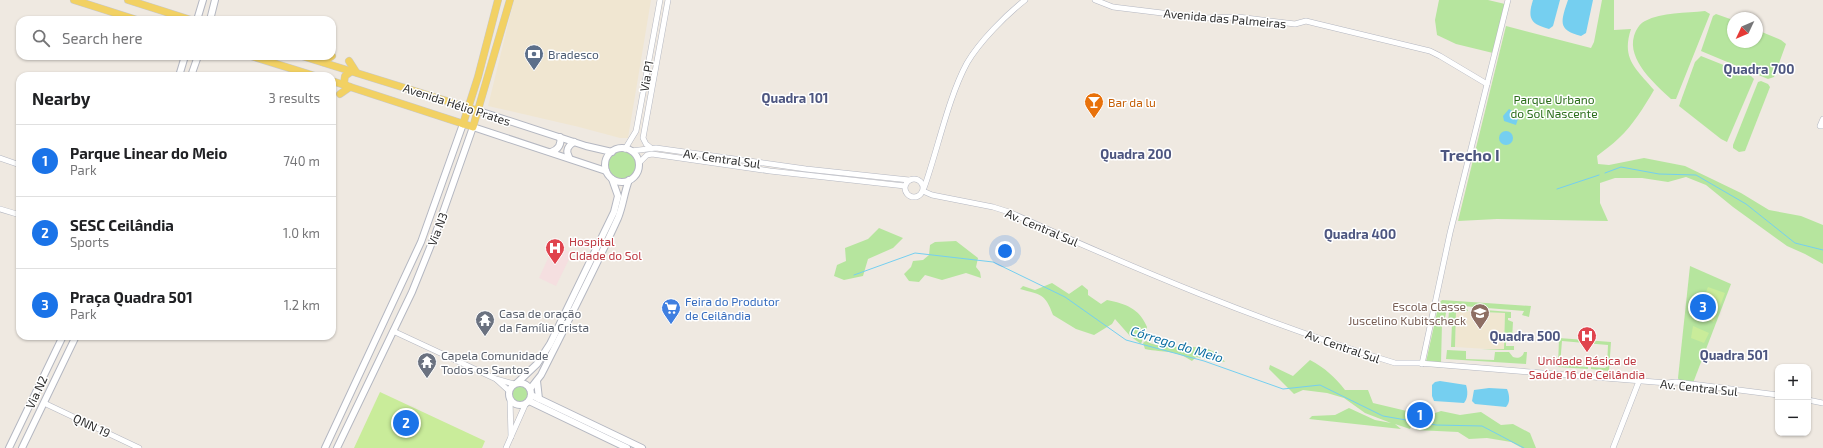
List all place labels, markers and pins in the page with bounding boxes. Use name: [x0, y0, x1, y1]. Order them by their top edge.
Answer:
bank icon: Bradesco: [523, 43, 545, 71]
place label: Bradesco: [548, 47, 599, 61]
bar icon: Bar da lu: [1083, 91, 1105, 119]
place label: Bar da lu: [1108, 95, 1156, 109]
place label: Hospital CIdade do Sol: [569, 234, 642, 262]
hospital icon: Hospital CIdade do Sol: [544, 237, 566, 265]
pin: 3: [1690, 292, 1716, 322]
place label: Feira do Produtor de Ceilândia: [685, 294, 780, 322]
supermarket icon: Feira do Produtor de Ceilândia: [660, 297, 682, 325]
place label: Escola Classe Juscelino Kubitscheck: [1348, 299, 1466, 327]
school or university icon: Escola Classe Juscelino Kubitscheck: [1469, 302, 1491, 330]
place label: Casa de oração da Família Crista: [499, 306, 589, 334]
temple icon: Casa de oração da Família Crista: [474, 309, 496, 337]
hospital icon: Unidade Básica de Saúde 16 de Ceilândia: [1576, 325, 1598, 353]
place label: Capela Comunidade Todos os Santos: [441, 348, 548, 376]
temple icon: Capela Comunidade Todos os Santos: [416, 351, 438, 379]
place label: Unidade Básica de Saúde 16 de Ceilândia: [1529, 353, 1645, 381]
pin: 1: [1407, 400, 1433, 430]
pin: 2: [393, 408, 419, 438]

